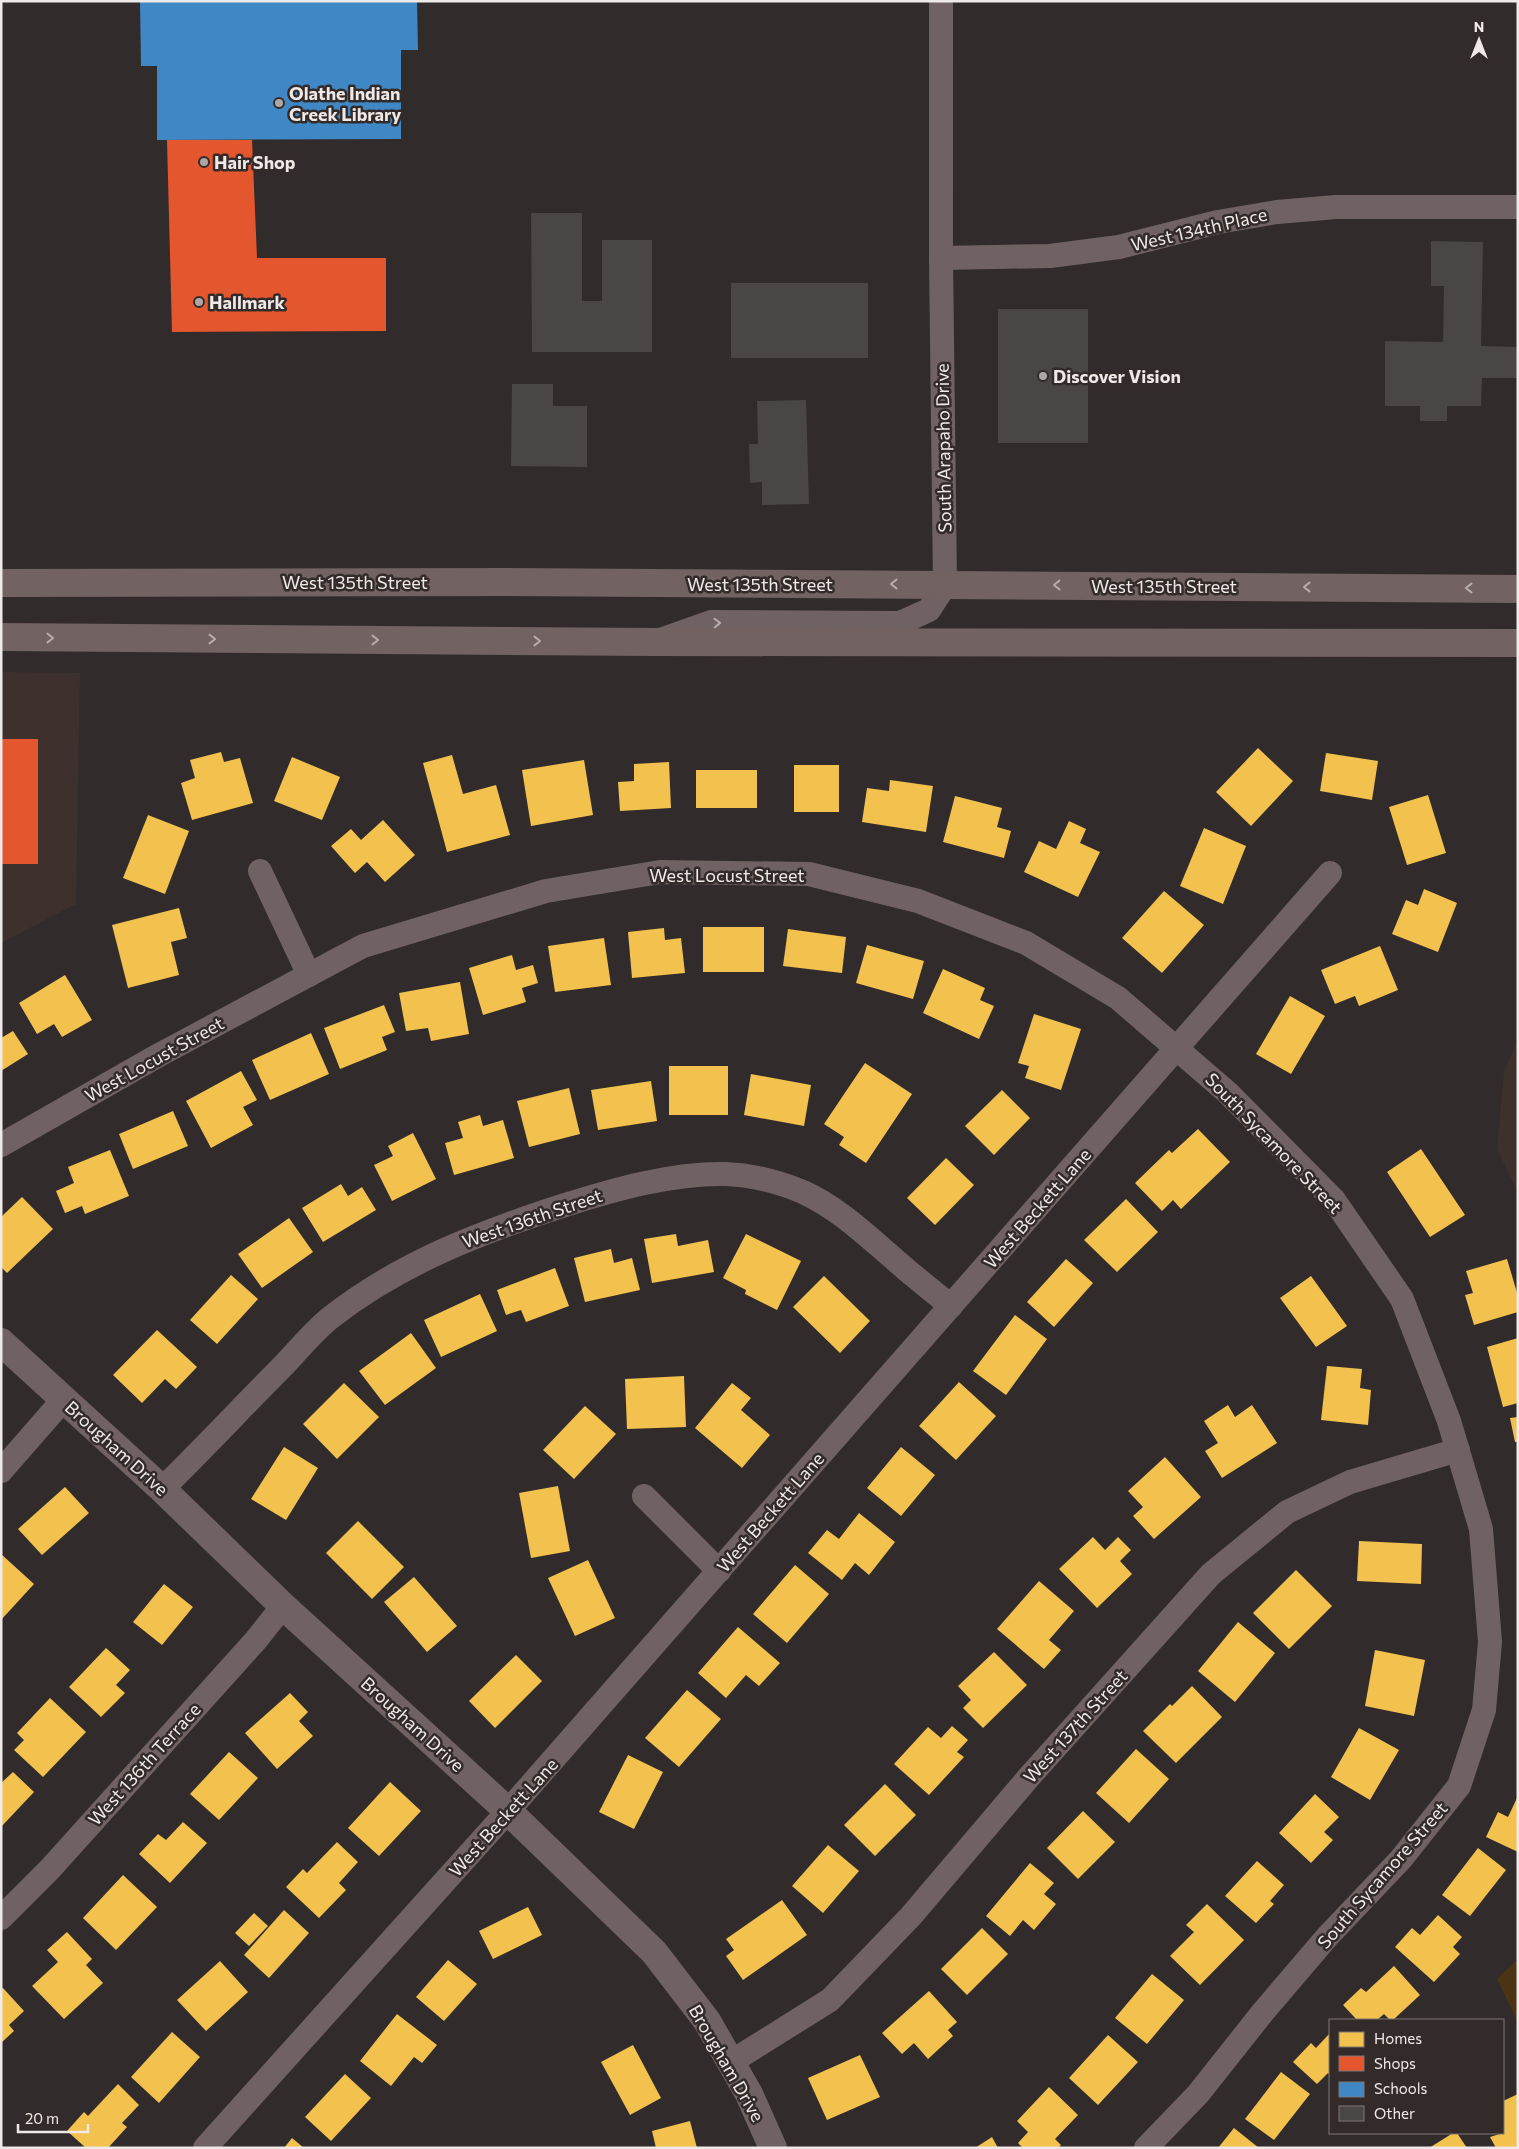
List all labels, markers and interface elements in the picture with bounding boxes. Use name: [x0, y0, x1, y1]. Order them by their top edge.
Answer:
north arrow: [1454, 15, 1504, 65]
text: N: [1474, 18, 1484, 35]
place label: Olathe Indian Creek Library: [289, 82, 401, 125]
marker: Olathe Indian Creek Library: [273, 97, 285, 109]
place label: Hair Shop: [214, 151, 296, 173]
marker: Hair Shop: [198, 156, 210, 168]
street label: West 134th Place: [1129, 203, 1269, 255]
place label: Hallmark: [209, 291, 285, 313]
marker: Hallmark: [193, 296, 205, 308]
street label: South Arapaho Drive: [931, 363, 955, 533]
place label: Discover Vision: [1053, 365, 1181, 387]
marker: Discover Vision: [1037, 370, 1049, 382]
street label: West 135th Street: [282, 571, 428, 593]
street label: West 135th Street: [687, 573, 833, 595]
street label: West 135th Street: [1091, 575, 1237, 597]
one-way arrow: [890, 579, 898, 589]
one-way arrow: [1052, 580, 1060, 591]
one-way arrow: [1302, 582, 1310, 592]
one-way arrow: [1465, 583, 1472, 593]
one-way arrow: [714, 617, 722, 628]
one-way arrow: [46, 632, 54, 643]
one-way arrow: [209, 634, 217, 644]
one-way arrow: [372, 635, 379, 645]
one-way arrow: [534, 636, 542, 646]
street label: West Locust Street: [649, 864, 805, 886]
street label: West Locust Street: [81, 1012, 227, 1106]
street label: South Sycamore Street: [1201, 1068, 1347, 1218]
street label: West Beckett Lane: [979, 1143, 1095, 1273]
street label: West 136th Street: [459, 1184, 605, 1252]
street label: Brougham Drive: [61, 1396, 173, 1500]
street label: West Beckett Lane: [712, 1447, 828, 1577]
street label: West 137th Street: [1018, 1665, 1132, 1787]
street label: Brougham Drive: [357, 1672, 469, 1776]
street label: West 136th Terrace: [83, 1698, 205, 1830]
street label: West Beckett Lane: [444, 1753, 562, 1881]
street label: South Sycamore Street: [1312, 1797, 1452, 1953]
street label: Brougham Drive: [685, 2001, 769, 2125]
legend: [1329, 2019, 1504, 2134]
text: Homes: [1374, 2029, 1422, 2047]
text: Shops: [1374, 2054, 1416, 2072]
text: Schools: [1374, 2079, 1428, 2097]
scale bar: [18, 2102, 88, 2134]
text: Other: [1374, 2104, 1415, 2122]
text: 20 m: [25, 2109, 59, 2127]

